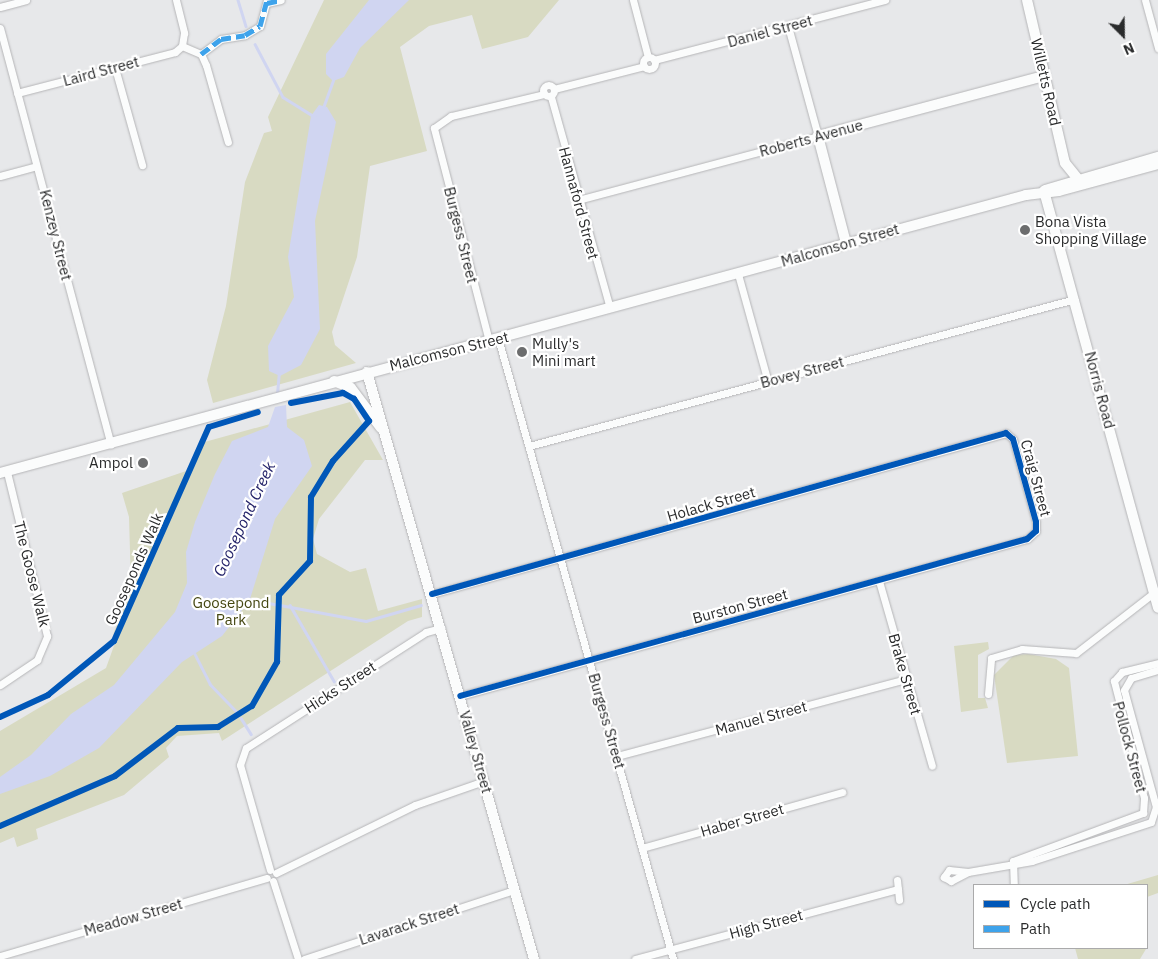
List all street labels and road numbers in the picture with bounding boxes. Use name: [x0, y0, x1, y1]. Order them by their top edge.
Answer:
street label: Daniel Street: [725, 11, 815, 51]
street label: Willetts Road: [1027, 37, 1065, 127]
street label: Laird Street: [61, 52, 141, 90]
street label: Roberts Avenue: [757, 116, 865, 160]
street label: Hannaford Street: [555, 145, 603, 261]
street label: Burgess Street: [440, 185, 482, 285]
street label: Kenzey Street: [36, 188, 76, 282]
street label: Malcomson Street: [779, 220, 901, 270]
street label: Malcomson Street: [388, 327, 510, 375]
street label: Norris Road: [1081, 349, 1119, 431]
street label: Bovey Street: [758, 352, 846, 392]
street label: Craig Street: [1017, 437, 1055, 519]
street label: Holack Street: [665, 483, 757, 525]
street label: Gooseponds Walk: [101, 510, 167, 628]
street label: The Goose Walk: [10, 519, 54, 629]
street label: Burston Street: [690, 585, 790, 627]
street label: Brake Street: [885, 631, 925, 717]
street label: Hicks Street: [301, 657, 379, 717]
street label: Burgess Street: [585, 671, 629, 771]
street label: Manuel Street: [713, 697, 809, 739]
street label: Pollock Street: [1109, 699, 1151, 795]
street label: Valley Street: [456, 709, 496, 795]
street label: Haber Street: [698, 800, 786, 840]
street label: Meadow Street: [82, 894, 184, 940]
street label: Lavarack Street: [357, 899, 461, 949]
street label: High Street: [727, 906, 805, 942]

